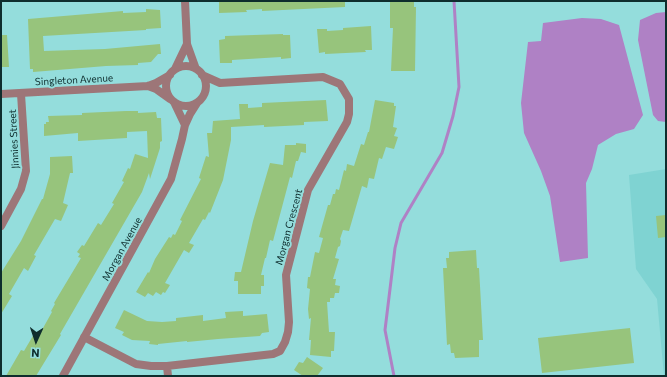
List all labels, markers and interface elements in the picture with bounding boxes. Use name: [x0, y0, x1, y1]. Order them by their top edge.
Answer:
street label: Singleton Avenue: [35, 72, 113, 88]
street label: Jinnies Street: [6, 109, 22, 169]
street label: Morgan Crescent: [273, 188, 305, 266]
street label: Morgan Avenue: [100, 215, 144, 283]
north arrow: [16, 321, 56, 361]
text: N: [31, 347, 40, 360]

